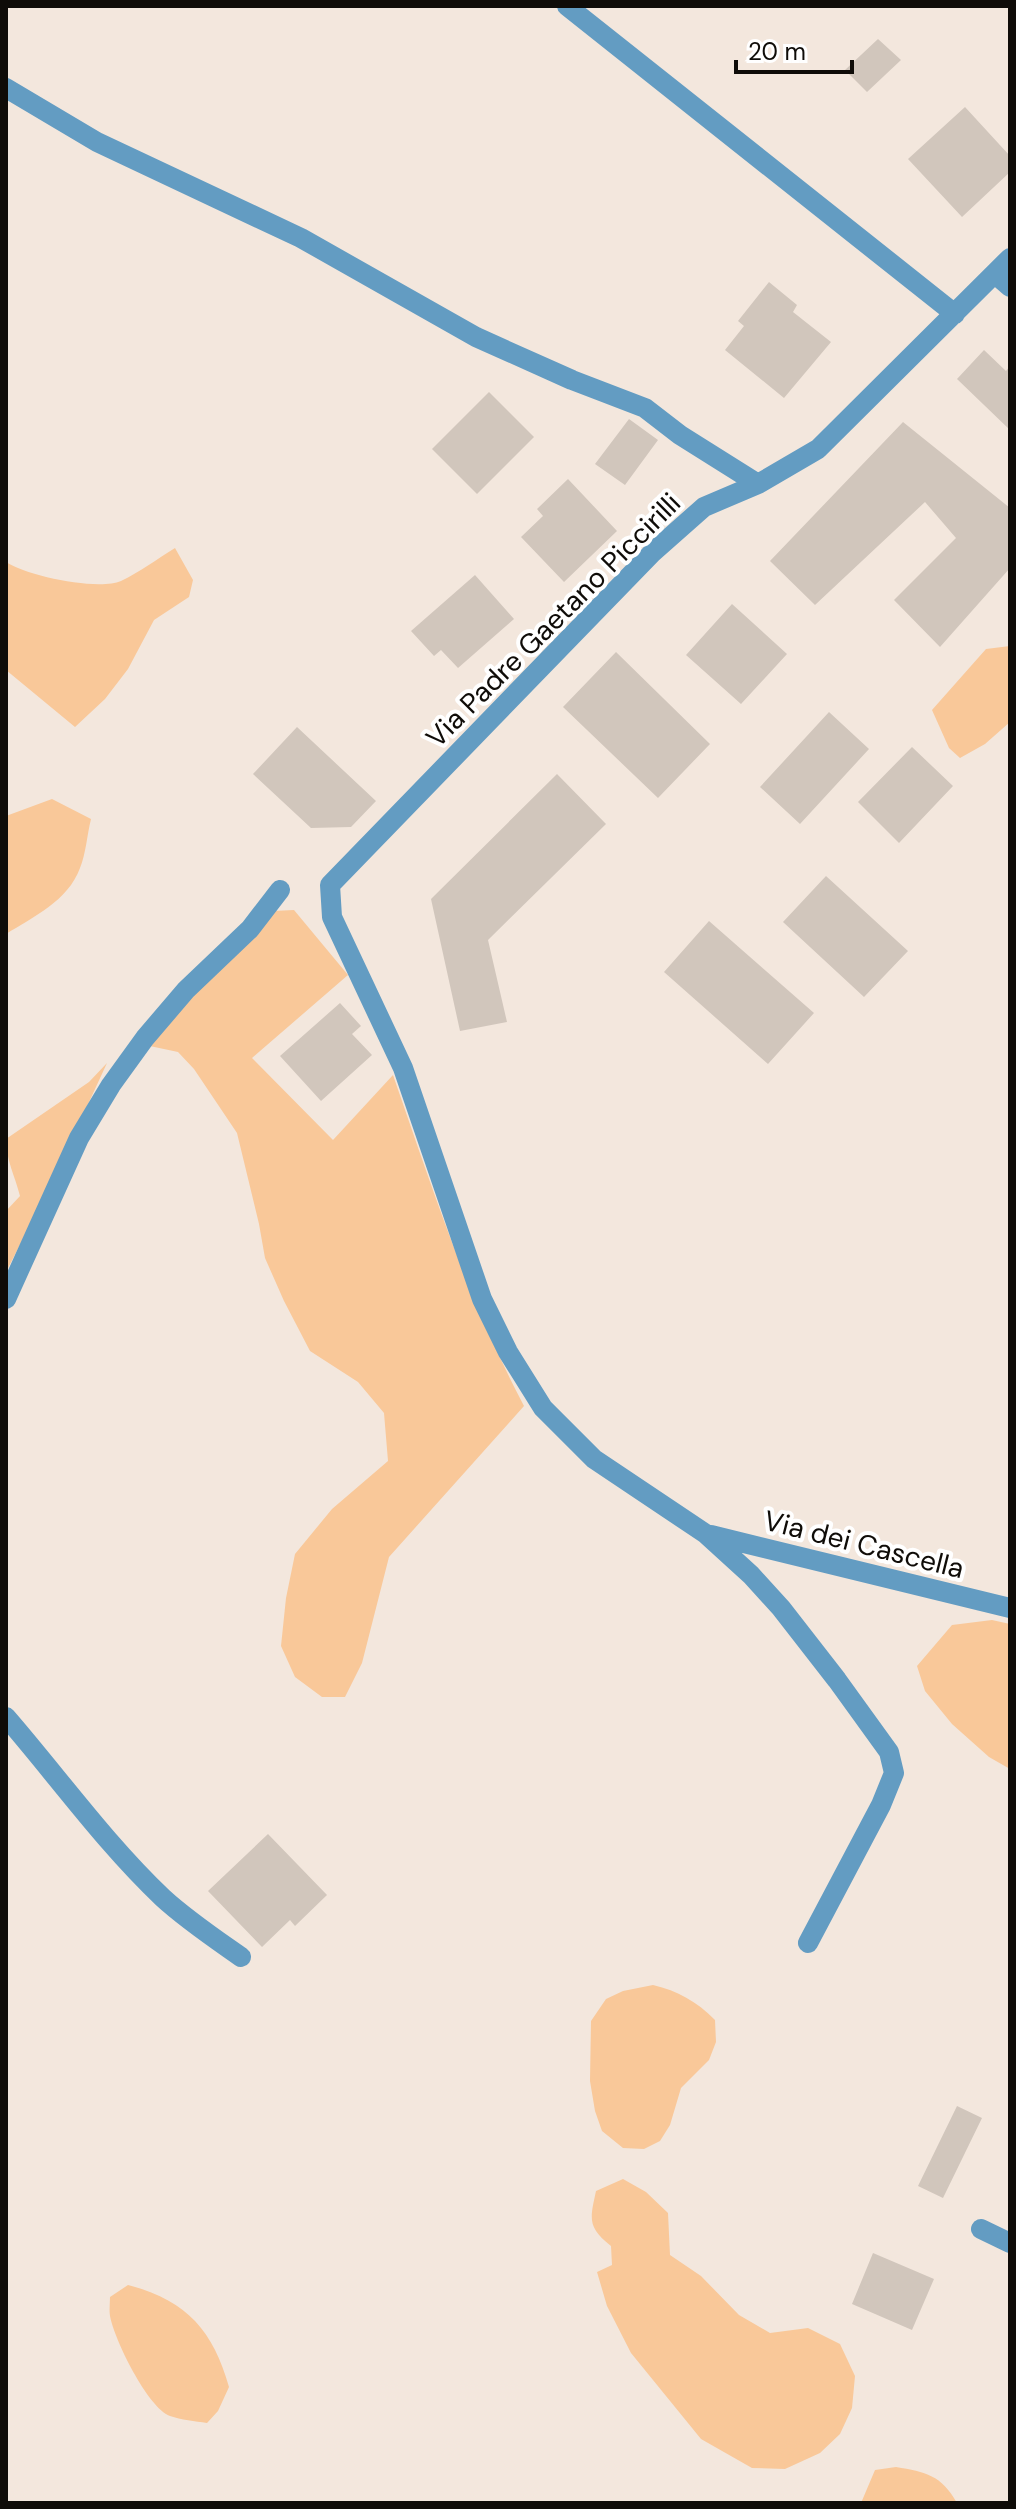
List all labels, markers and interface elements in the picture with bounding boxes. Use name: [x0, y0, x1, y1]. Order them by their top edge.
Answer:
scale bar: [736, 24, 852, 74]
text: 20 m: [748, 36, 806, 67]
street label: Via Padre Gaetano Piccirilli: [418, 485, 689, 756]
street label: Via dei Cascella: [760, 1502, 968, 1587]

